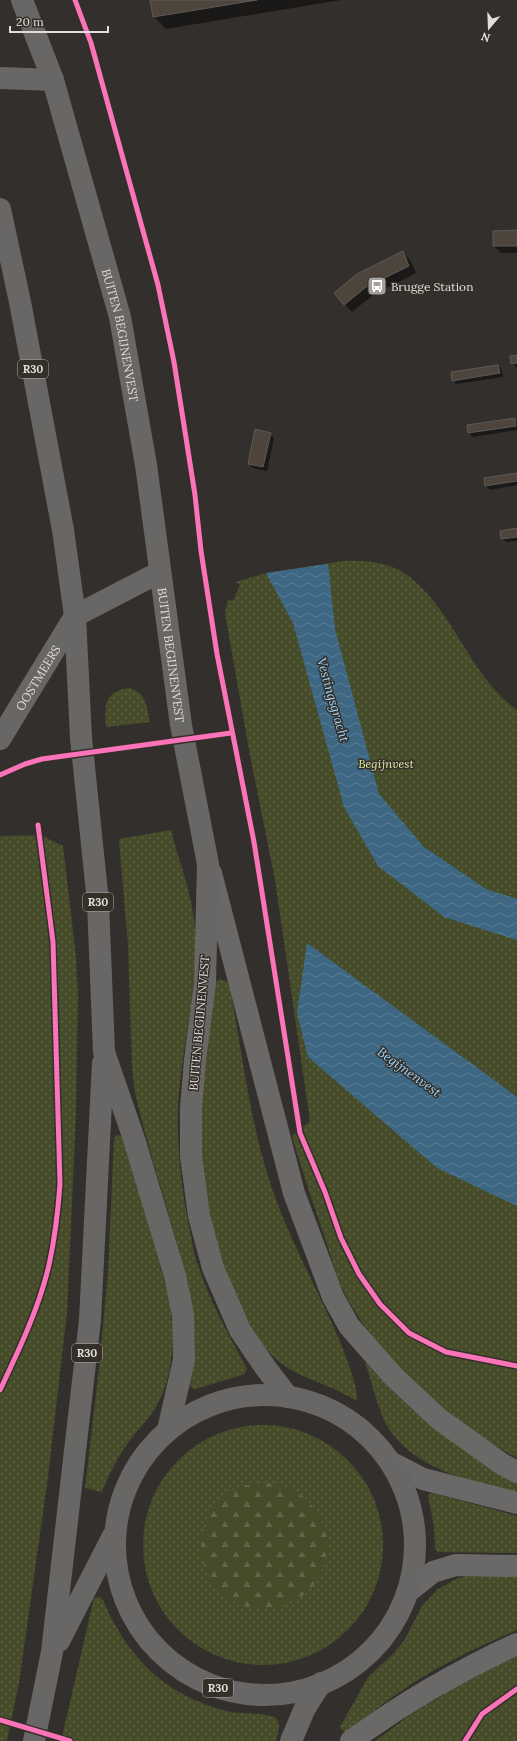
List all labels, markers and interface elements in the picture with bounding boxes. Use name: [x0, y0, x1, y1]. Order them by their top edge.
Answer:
scale bar: [10, 8, 108, 34]
north arrow: [469, 8, 509, 48]
text: 20 m: [16, 14, 44, 29]
text: N: [479, 29, 492, 45]
street label: BUITEN BEGIJNENVEST: [99, 267, 142, 403]
bus stop icon: Brugge Station: [366, 275, 388, 297]
place label: Brugge Station: [391, 279, 473, 294]
road number: R30: [18, 360, 48, 378]
street label: BUITEN BEGIJNENVEST: [155, 587, 188, 724]
street label: OOSTMEERS: [12, 642, 63, 713]
water label: Vestingsgracht: [313, 656, 353, 744]
park label: Begijnvest: [358, 756, 414, 771]
road number: R30: [83, 893, 113, 911]
street label: BUITEN BEGIJNENVEST: [186, 954, 212, 1091]
water label: Begijnenvest: [374, 1043, 444, 1101]
road number: R30: [72, 1344, 102, 1362]
road number: R30: [203, 1679, 233, 1697]

